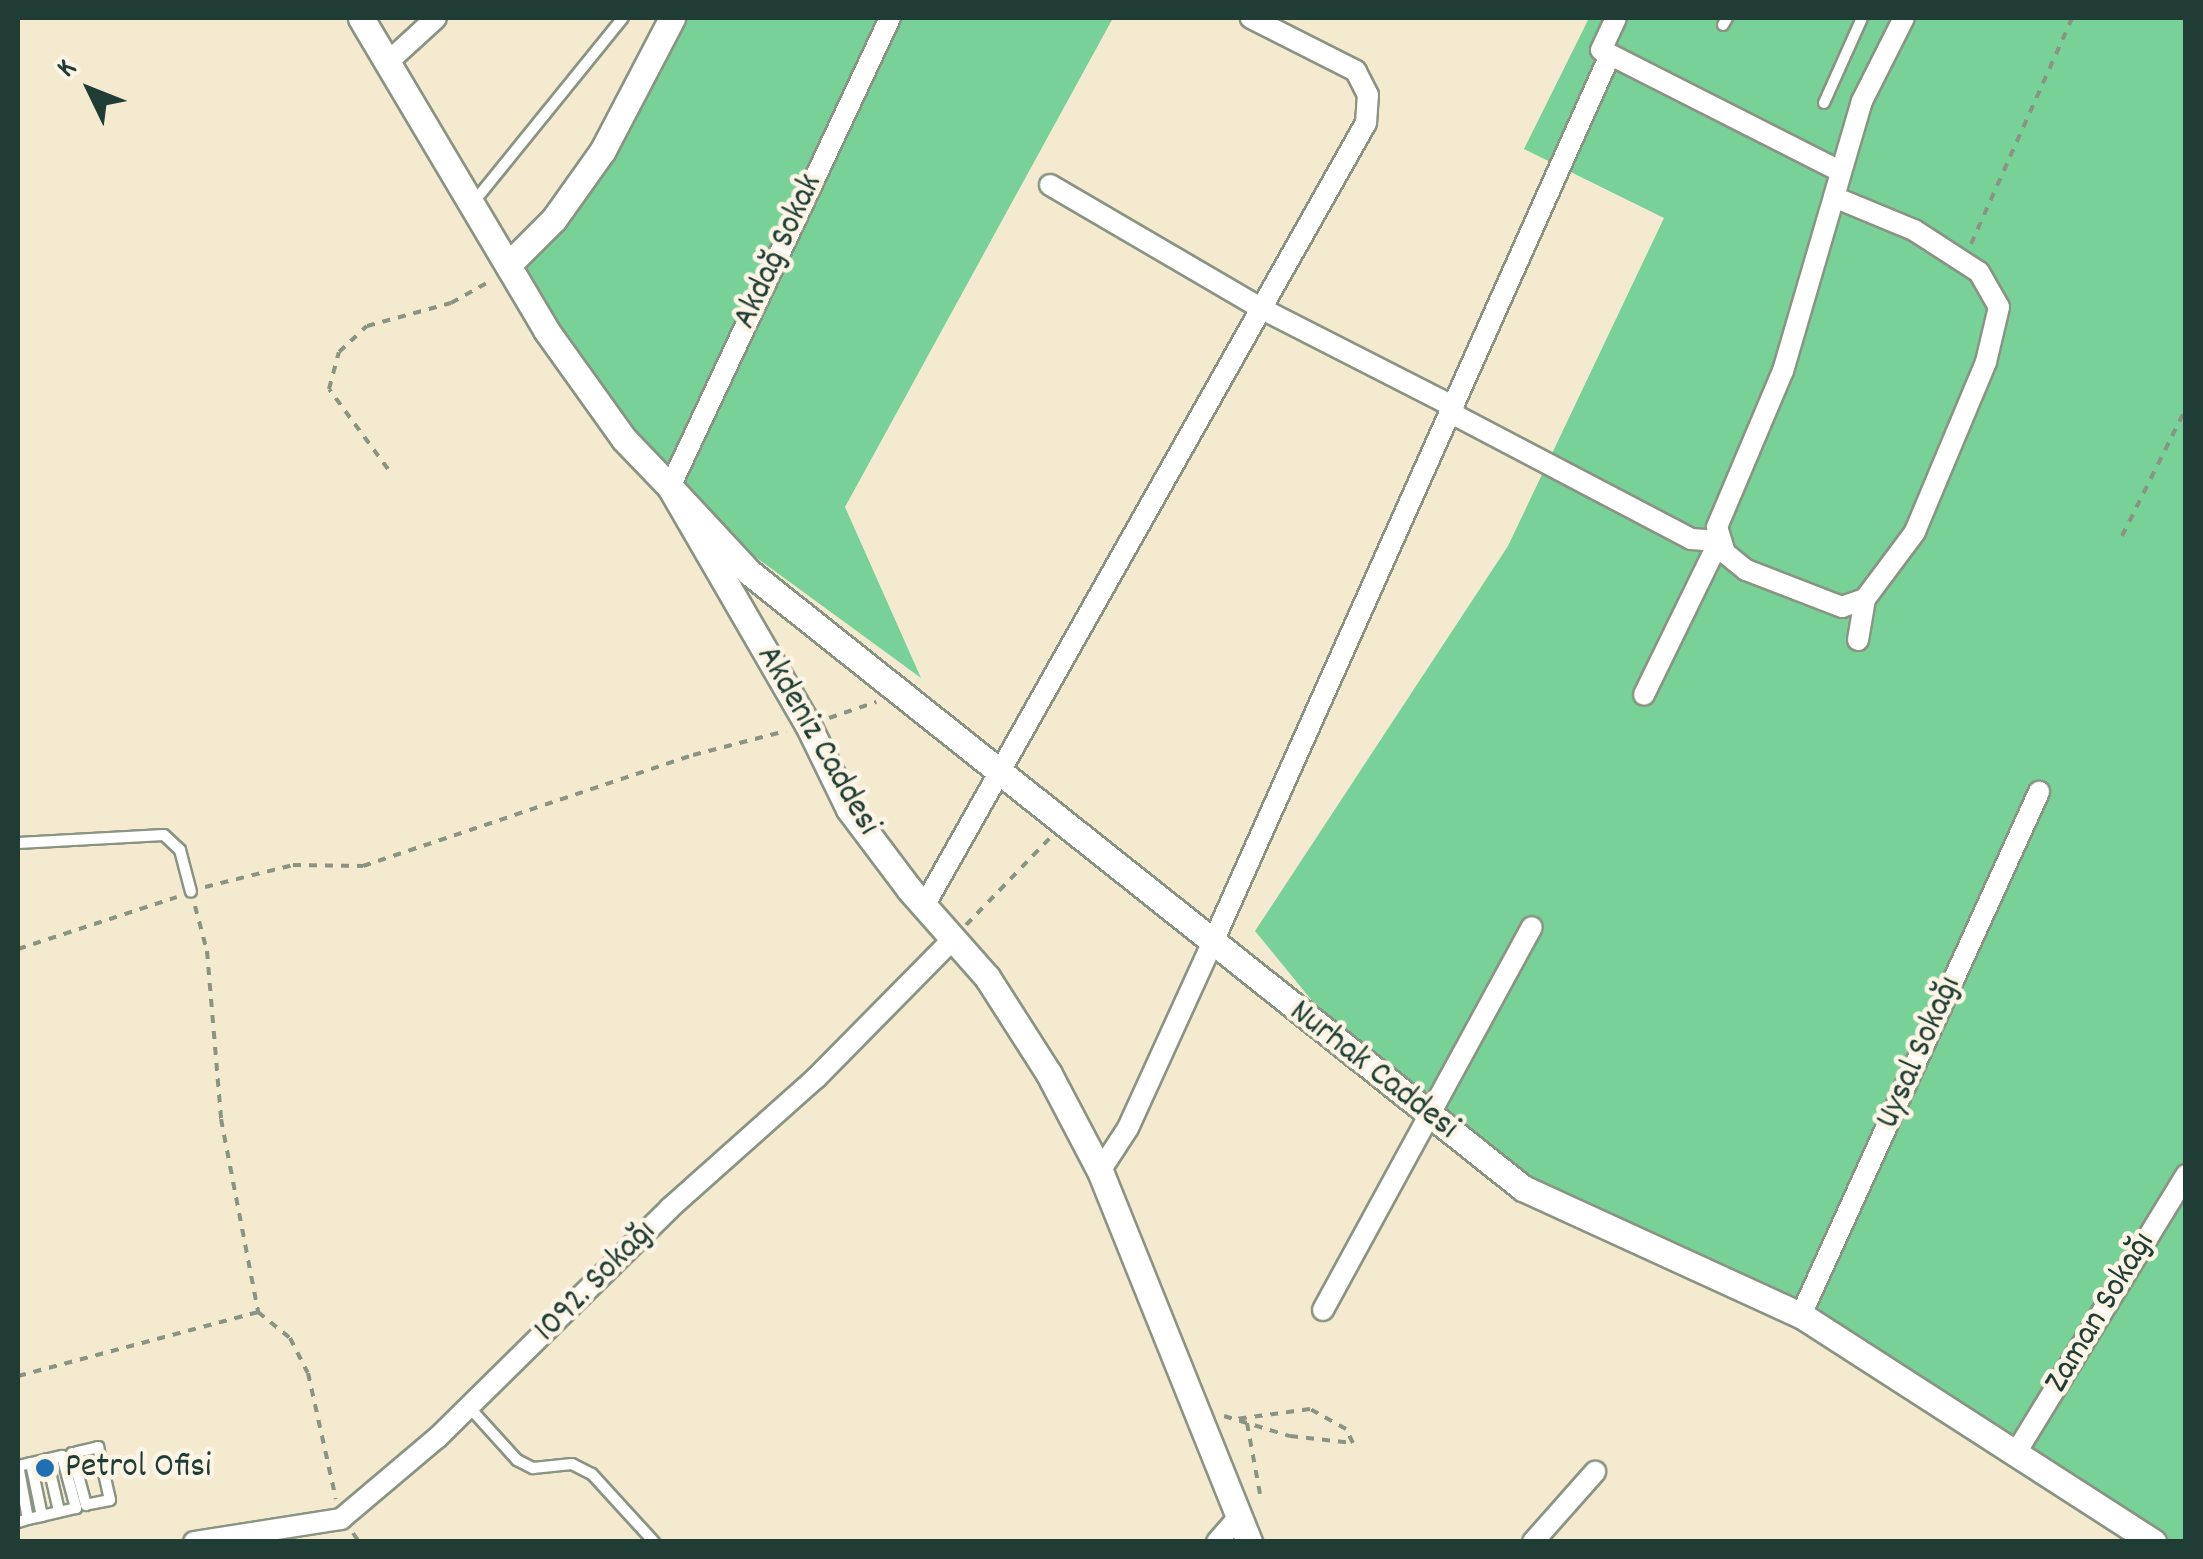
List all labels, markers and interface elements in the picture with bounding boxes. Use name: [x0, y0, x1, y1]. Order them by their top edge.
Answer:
north arrow: [40, 40, 140, 140]
text: K: [49, 51, 87, 88]
street label: Akdağ Sokak: [725, 168, 833, 336]
street label: Akdeniz Caddesi: [746, 639, 888, 843]
street label: Uysal Sokağı: [1868, 970, 1972, 1136]
street label: Nurhak Caddesi: [1280, 992, 1466, 1150]
street label: 1092. Sokağı: [526, 1212, 666, 1352]
street label: Zaman Sokağı: [2037, 1225, 2165, 1401]
place label: Petrol Ofisi: [65, 1447, 212, 1489]
marker: Petrol Ofisi: [34, 1457, 56, 1479]

